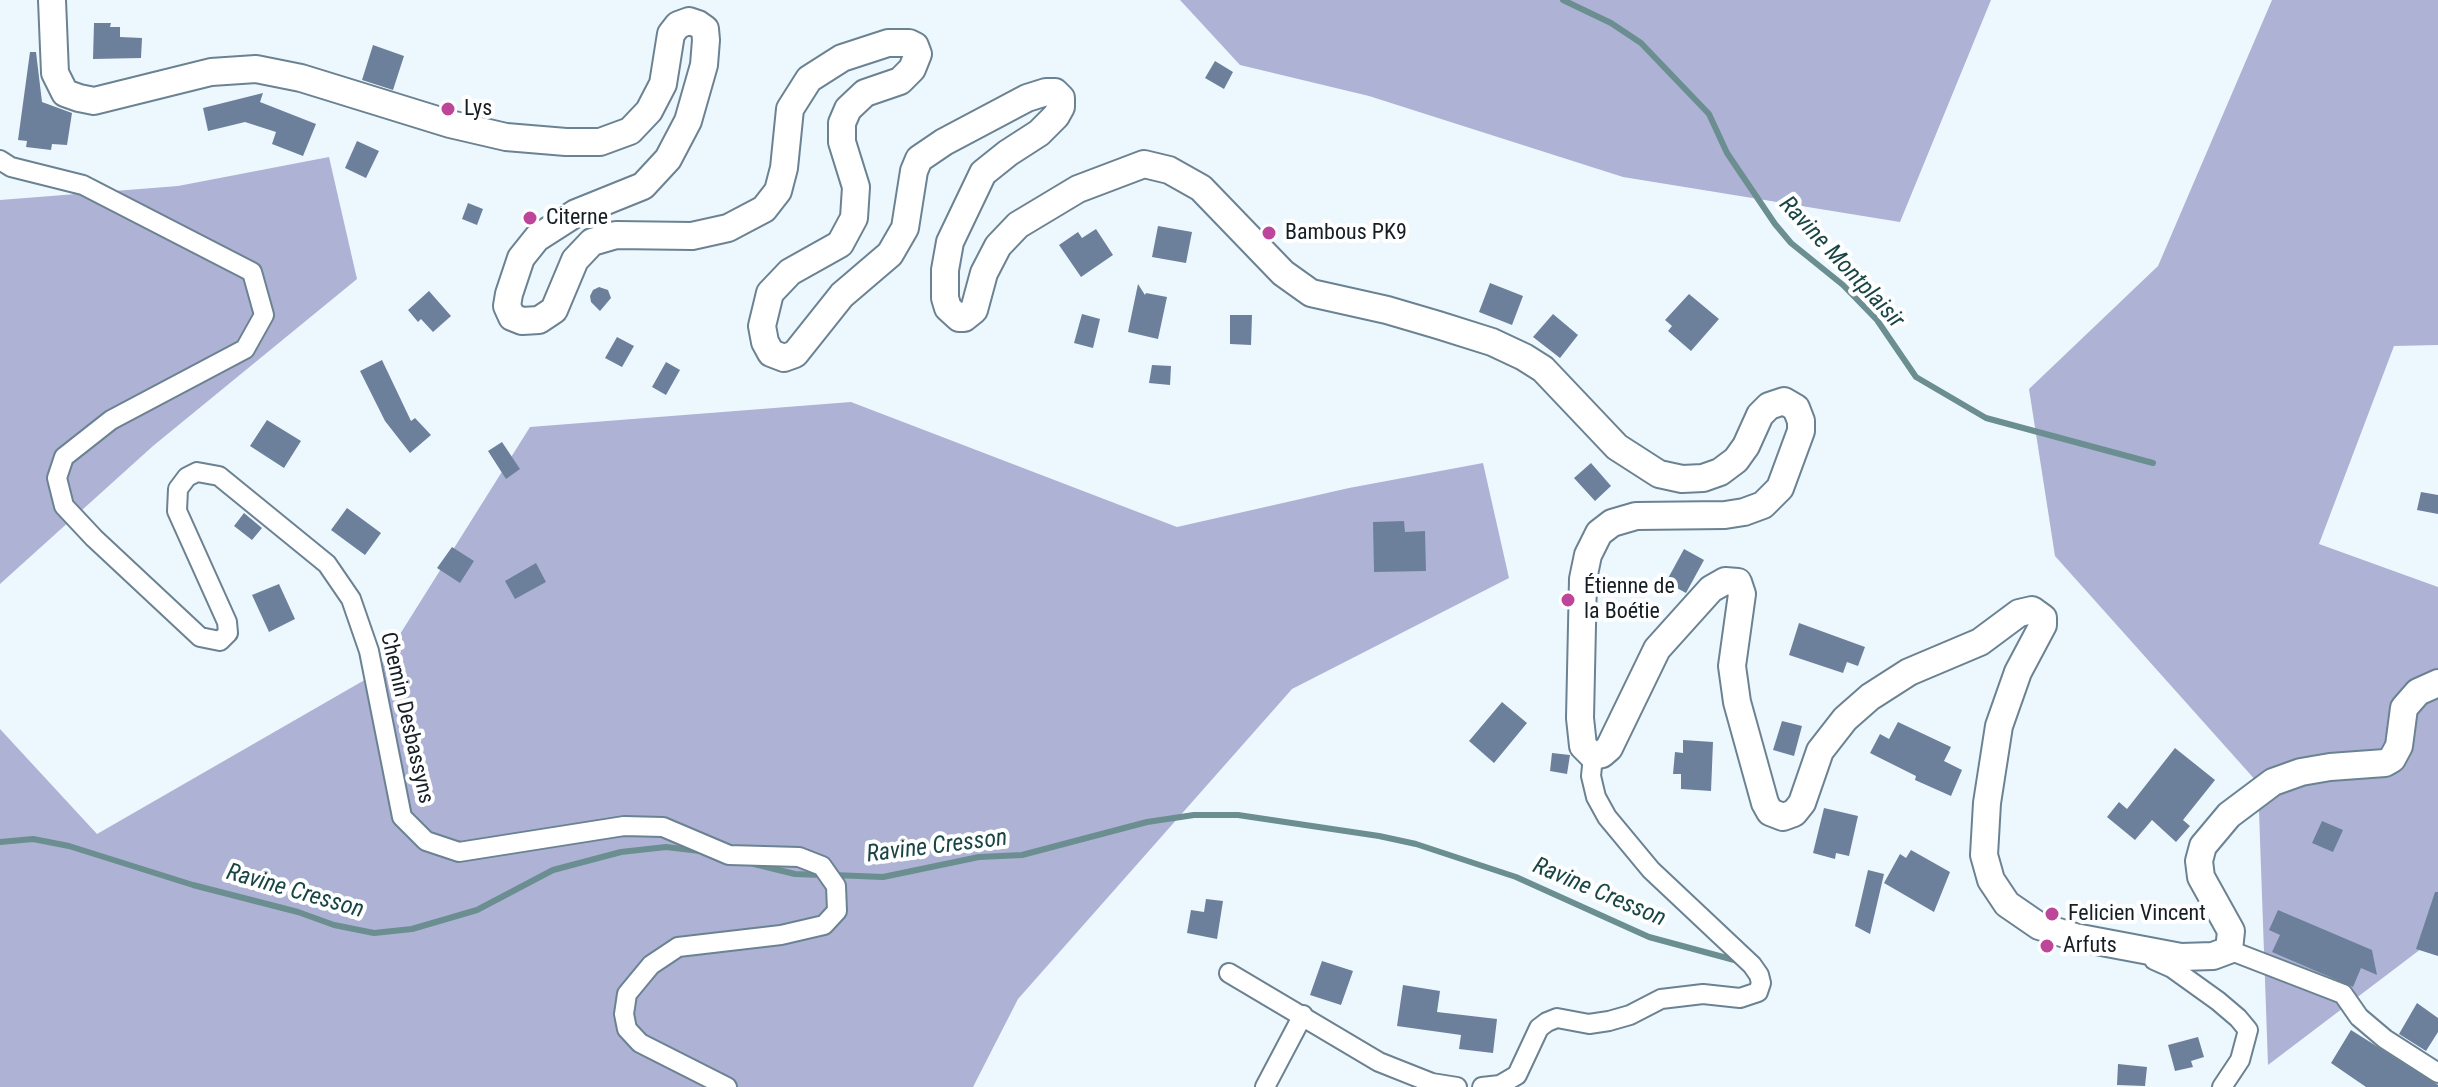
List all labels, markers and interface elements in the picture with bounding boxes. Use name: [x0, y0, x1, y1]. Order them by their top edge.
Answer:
place label: Lys: [464, 96, 492, 122]
marker: Lys: [439, 100, 457, 118]
water label: Ravine Montplaisir: [1772, 191, 1910, 335]
place label: Citerne: [546, 205, 608, 231]
marker: Citerne: [521, 209, 539, 227]
place label: Bambous PK9: [1285, 220, 1407, 246]
marker: Bambous PK9: [1260, 224, 1278, 242]
place label: Étienne de la Boétie: [1584, 574, 1675, 626]
marker: Étienne de la Boétie: [1559, 591, 1577, 609]
street label: Chemin Desbassyns: [373, 630, 439, 806]
water label: Ravine Cresson: [865, 824, 1009, 870]
water label: Ravine Cresson: [1528, 852, 1670, 934]
water label: Ravine Cresson: [223, 859, 367, 925]
place label: Felicien Vincent: [2068, 901, 2206, 927]
marker: Felicien Vincent: [2043, 905, 2061, 923]
place label: Arfuts: [2063, 933, 2117, 959]
marker: Arfuts: [2038, 937, 2056, 955]

